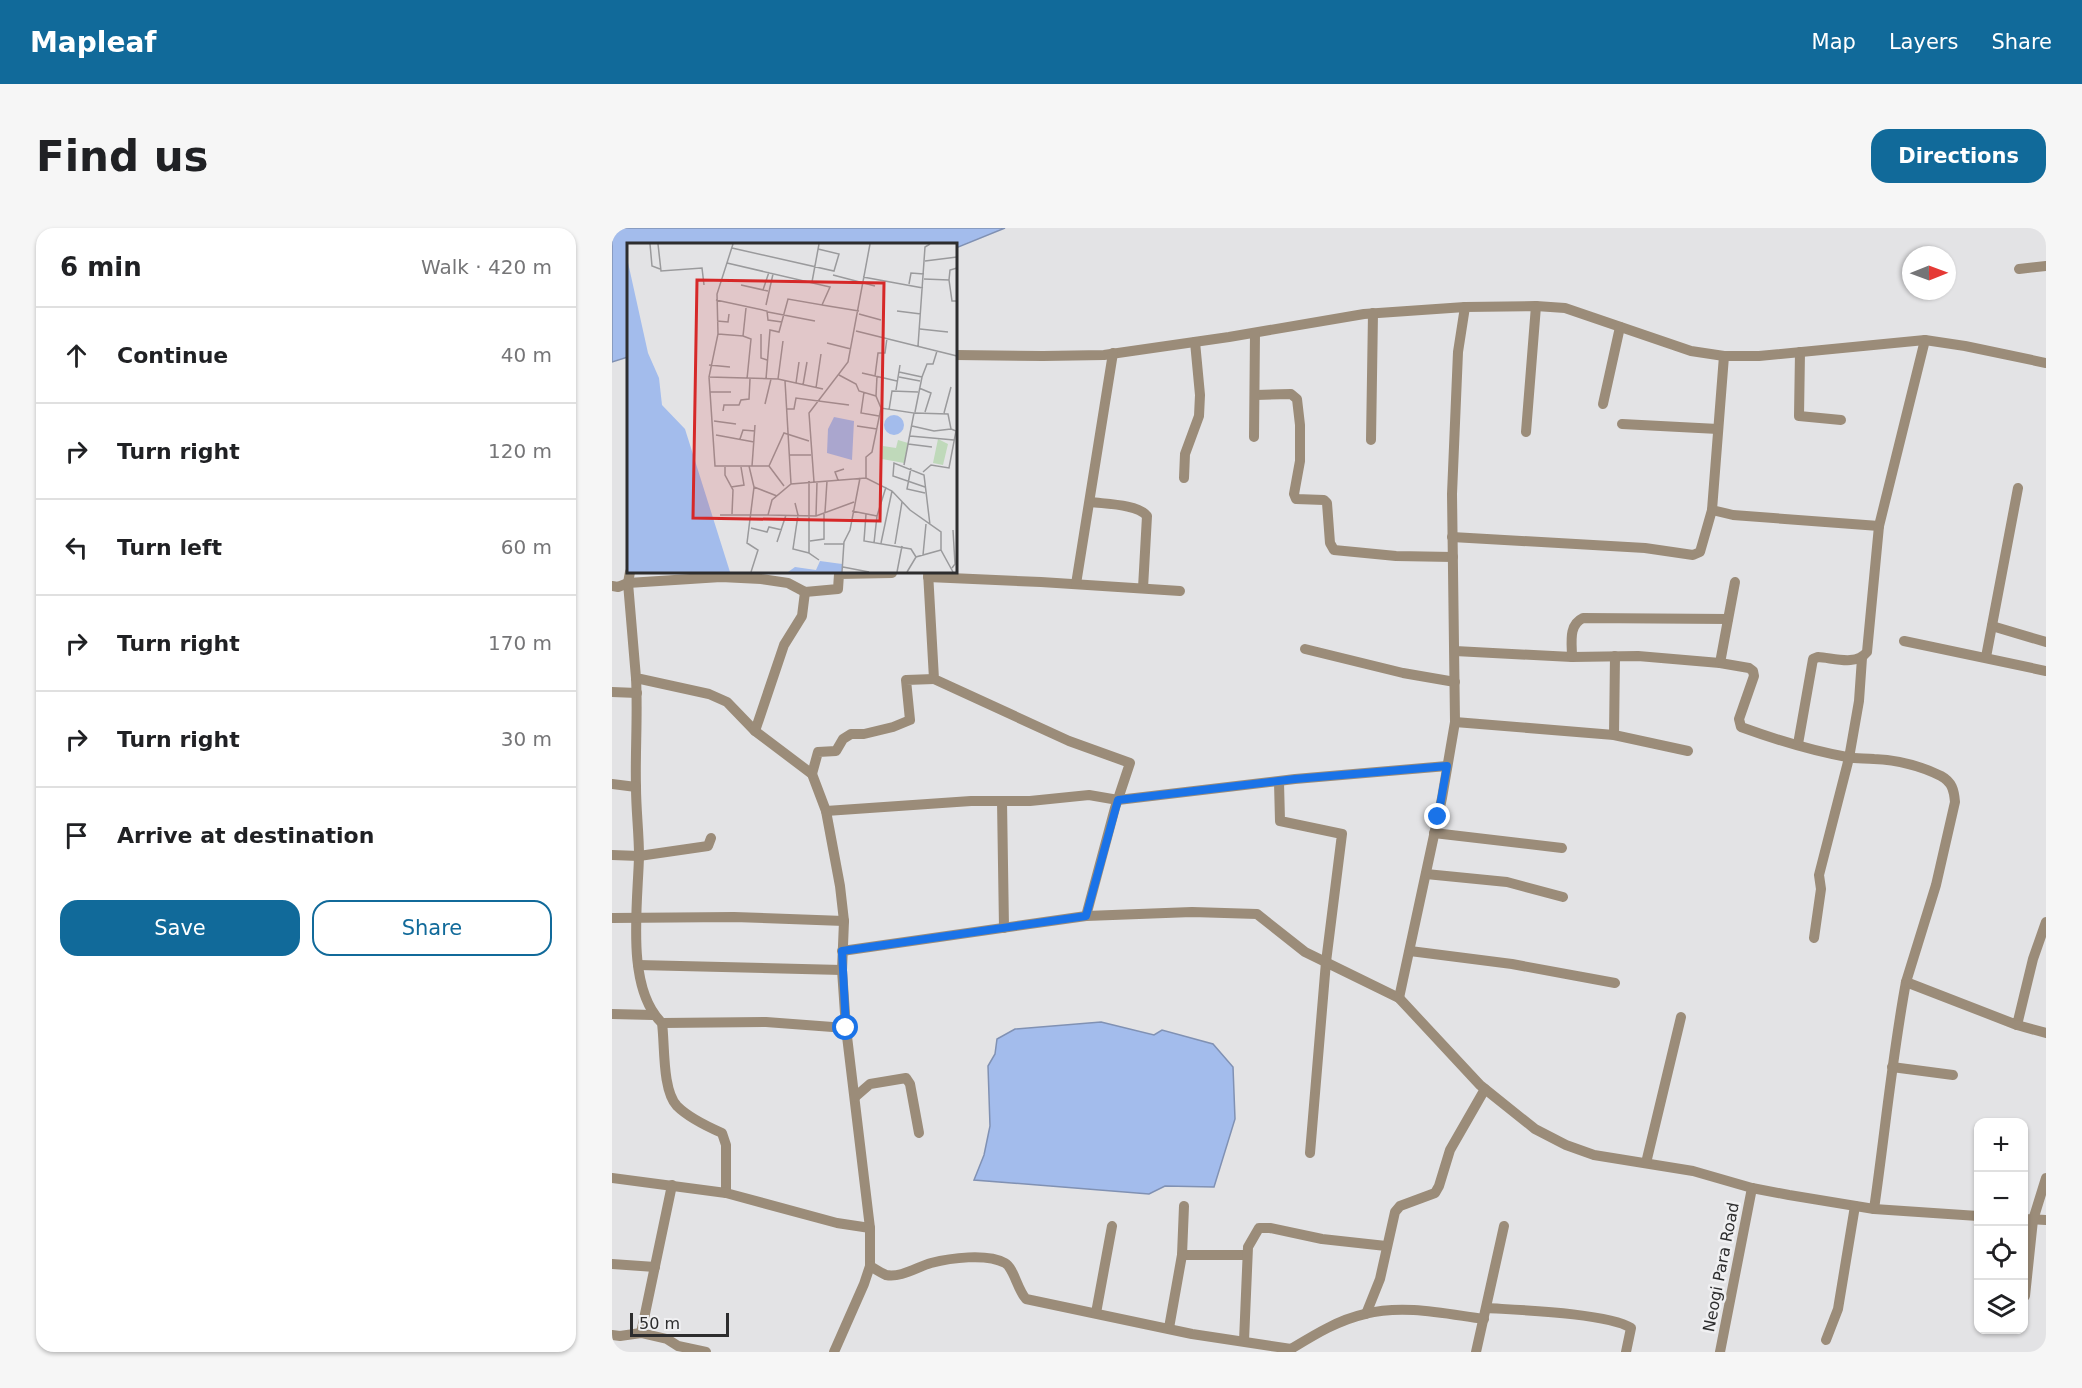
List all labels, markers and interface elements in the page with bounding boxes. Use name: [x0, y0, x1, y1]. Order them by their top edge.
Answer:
text: Mapleaf: [30, 26, 156, 59]
text: Map: [1812, 30, 1856, 54]
text: Layers: [1889, 30, 1958, 54]
text: Share: [1991, 30, 2052, 54]
button: Directions: [1871, 129, 2046, 183]
text: Find us: [36, 132, 209, 181]
inset map: [627, 243, 957, 573]
north arrow: [1902, 246, 1956, 300]
text: 6 min: [60, 252, 142, 282]
text: Walk · 420 m: [421, 255, 552, 279]
icon: ahead: [60, 339, 93, 372]
text: Continue: [117, 343, 228, 368]
text: 40 m: [501, 343, 552, 367]
icon: right: [60, 435, 93, 468]
text: Turn right: [117, 439, 240, 464]
text: 120 m: [488, 439, 552, 463]
icon: left: [60, 531, 93, 564]
text: Turn left: [117, 535, 222, 560]
text: 60 m: [501, 535, 552, 559]
icon: right: [60, 627, 93, 660]
text: Turn right: [117, 631, 240, 656]
text: 170 m: [488, 631, 552, 655]
icon: right: [60, 723, 93, 756]
text: Turn right: [117, 727, 240, 752]
text: 30 m: [501, 727, 552, 751]
route end: [1424, 803, 1450, 829]
icon: arrive: [60, 819, 93, 852]
text: Arrive at destination: [117, 823, 374, 848]
button: Save: [60, 900, 300, 956]
button: Share: [312, 900, 552, 956]
route start: [832, 1014, 858, 1040]
map controls: [1974, 1118, 2028, 1334]
button: +: [1974, 1118, 2028, 1172]
button: −: [1974, 1172, 2028, 1226]
street label: Neogi Para Road: [1699, 1201, 1743, 1333]
button: locate: [1974, 1226, 2028, 1280]
button: layers: [1974, 1280, 2028, 1334]
scale bar: [630, 1310, 729, 1338]
text: 50 m: [639, 1314, 680, 1333]

